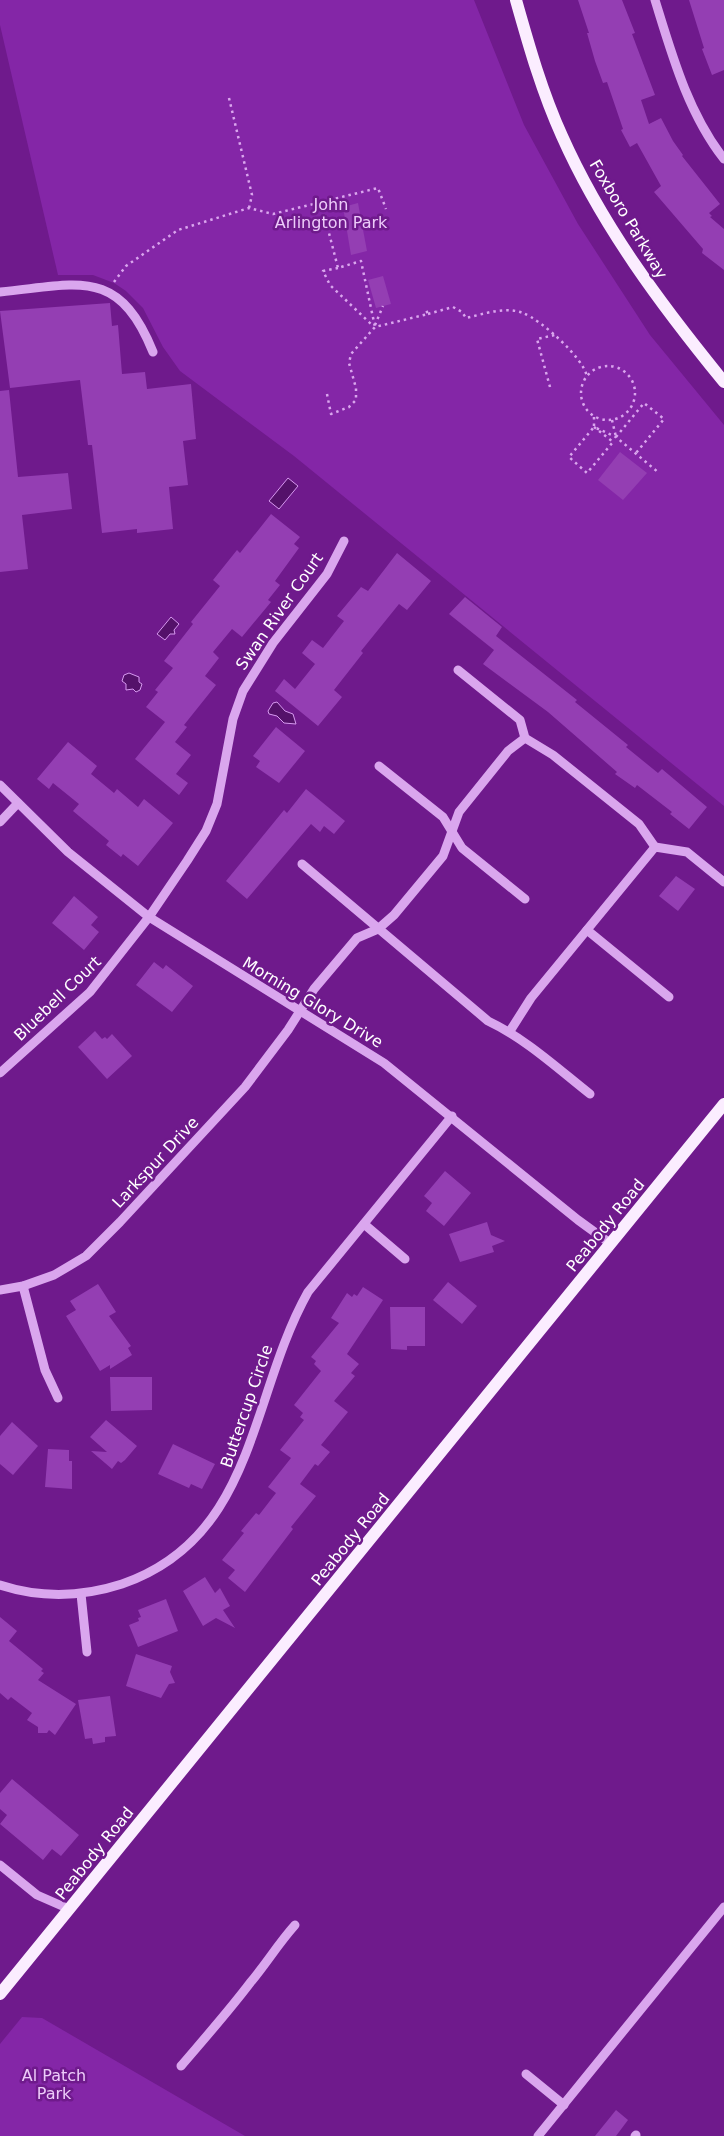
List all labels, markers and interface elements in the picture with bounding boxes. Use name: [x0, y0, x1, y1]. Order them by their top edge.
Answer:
street label: Foxboro Parkway: [586, 156, 672, 282]
park label: John Arlington Park: [275, 195, 388, 232]
street label: Swan River Court: [232, 549, 327, 674]
street label: Bluebell Court: [10, 952, 105, 1045]
street label: Morning Glory Drive: [239, 953, 386, 1052]
street label: Larkspur Drive: [108, 1113, 202, 1212]
street label: Peabody Road: [562, 1175, 648, 1275]
street label: Buttercup Circle: [217, 1342, 276, 1470]
street label: Peabody Road: [307, 1489, 393, 1589]
street label: Peabody Road: [51, 1803, 137, 1903]
park label: Al Patch Park: [22, 2066, 86, 2103]

